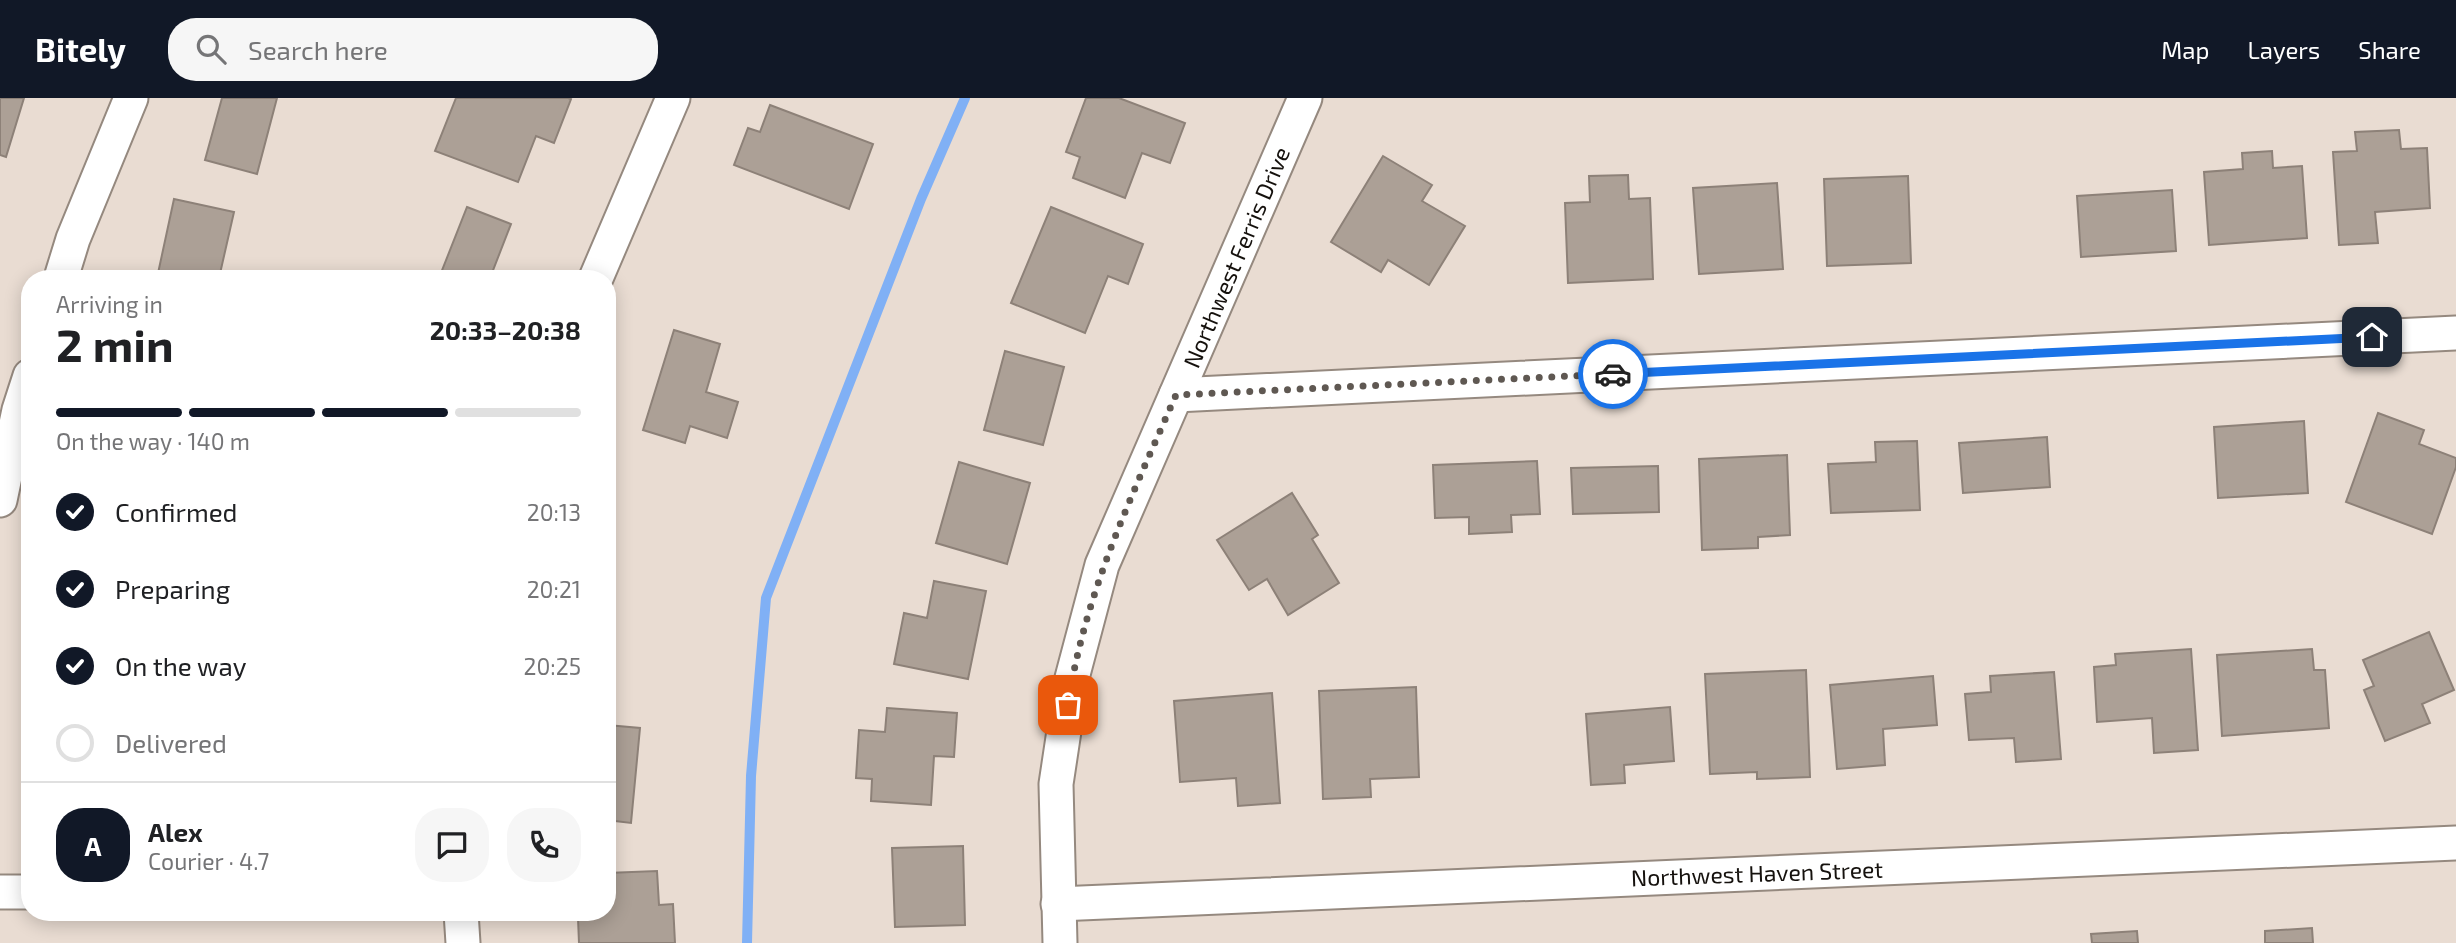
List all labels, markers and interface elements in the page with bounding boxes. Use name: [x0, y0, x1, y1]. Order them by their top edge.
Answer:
search box: [168, 18, 658, 81]
text: Bitely: [35, 29, 126, 69]
icon: search: [192, 30, 230, 68]
text: Search here: [248, 34, 388, 65]
text: Map: [2161, 35, 2209, 64]
text: Layers: [2247, 35, 2320, 64]
text: Share: [2358, 35, 2421, 64]
street label: Northwest Ferris Drive: [1177, 142, 1295, 372]
text: Arriving in: [56, 290, 163, 318]
pin: [2342, 307, 2402, 367]
text: 20:33–20:38: [430, 314, 581, 345]
text: 2 min: [56, 316, 174, 371]
icon: home: [2353, 318, 2391, 356]
courier: [1578, 339, 1648, 409]
icon: car: [1594, 355, 1632, 393]
text: On the way · 140 m: [56, 427, 250, 455]
icon: check: [56, 493, 94, 531]
text: Confirmed: [115, 496, 238, 527]
text: 20:13: [527, 498, 581, 526]
icon: check: [56, 570, 94, 608]
text: Preparing: [115, 573, 230, 604]
text: 20:21: [527, 575, 581, 603]
icon: check: [56, 647, 94, 685]
text: On the way: [115, 650, 246, 681]
text: 20:25: [524, 652, 581, 680]
pin: [1038, 675, 1098, 735]
icon: bag: [1049, 686, 1087, 724]
text: Delivered: [115, 727, 227, 758]
button: chat: [415, 808, 489, 882]
button: phone: [507, 808, 581, 882]
text: Alex: [148, 816, 203, 847]
text: A: [85, 830, 101, 861]
text: Courier · 4.7: [148, 847, 269, 875]
street label: Northwest Haven Street: [1630, 855, 1884, 891]

